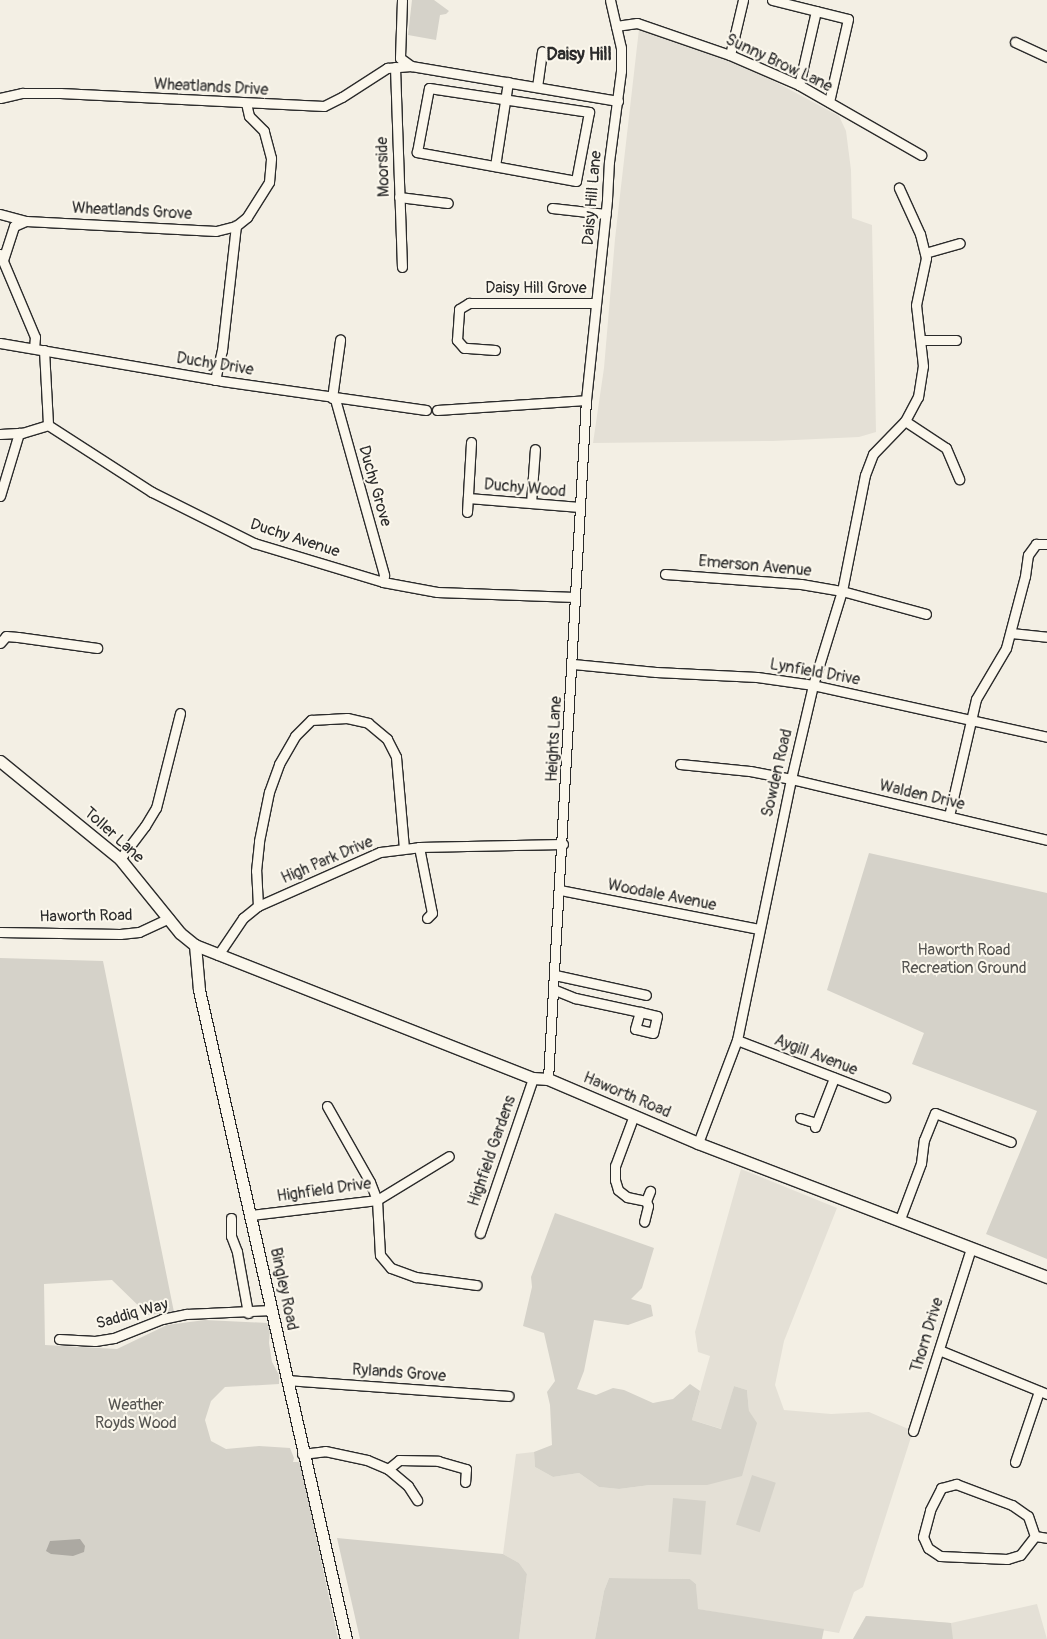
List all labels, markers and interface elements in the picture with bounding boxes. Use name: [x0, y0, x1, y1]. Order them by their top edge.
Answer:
street label: Sunny Brow Lane: [723, 30, 835, 96]
district label: Daisy Hill: [546, 44, 612, 66]
street label: Wheatlands Drive: [153, 74, 269, 100]
street label: Moorside: [372, 137, 394, 197]
street label: Daisy Hill Lane: [578, 150, 606, 246]
street label: Wheatlands Grove: [71, 198, 193, 224]
street label: Daisy Hill Grove: [485, 278, 587, 298]
street label: Duchy Drive: [175, 348, 255, 380]
street label: Duchy Grove: [354, 443, 396, 529]
street label: Duchy Wood: [483, 475, 567, 501]
street label: Duchy Avenue: [248, 515, 342, 561]
street label: Emerson Avenue: [698, 551, 812, 581]
street label: Lynfield Drive: [768, 655, 862, 689]
street label: Heights Lane: [542, 696, 566, 782]
street label: Sowden Road: [758, 727, 796, 819]
street label: Walden Drive: [877, 776, 967, 814]
street label: Toller Lane: [80, 803, 148, 867]
street label: High Park Drive: [278, 832, 376, 888]
street label: Woodale Avenue: [606, 875, 718, 915]
street label: Haworth Road: [39, 906, 133, 926]
park label: Haworth Road Recreation Ground: [901, 940, 1027, 978]
street label: Aygill Avenue: [772, 1030, 860, 1080]
street label: Haworth Road: [580, 1068, 674, 1122]
street label: Highfield Gardens: [464, 1093, 520, 1209]
street label: Highfield Drive: [276, 1174, 372, 1206]
street label: Bingley Road: [266, 1246, 302, 1332]
street label: Saddiq Way: [94, 1295, 170, 1333]
street label: Thorn Drive: [907, 1295, 947, 1375]
street label: Rylands Grove: [351, 1360, 447, 1386]
park label: Weather Royds Wood: [95, 1395, 177, 1433]

